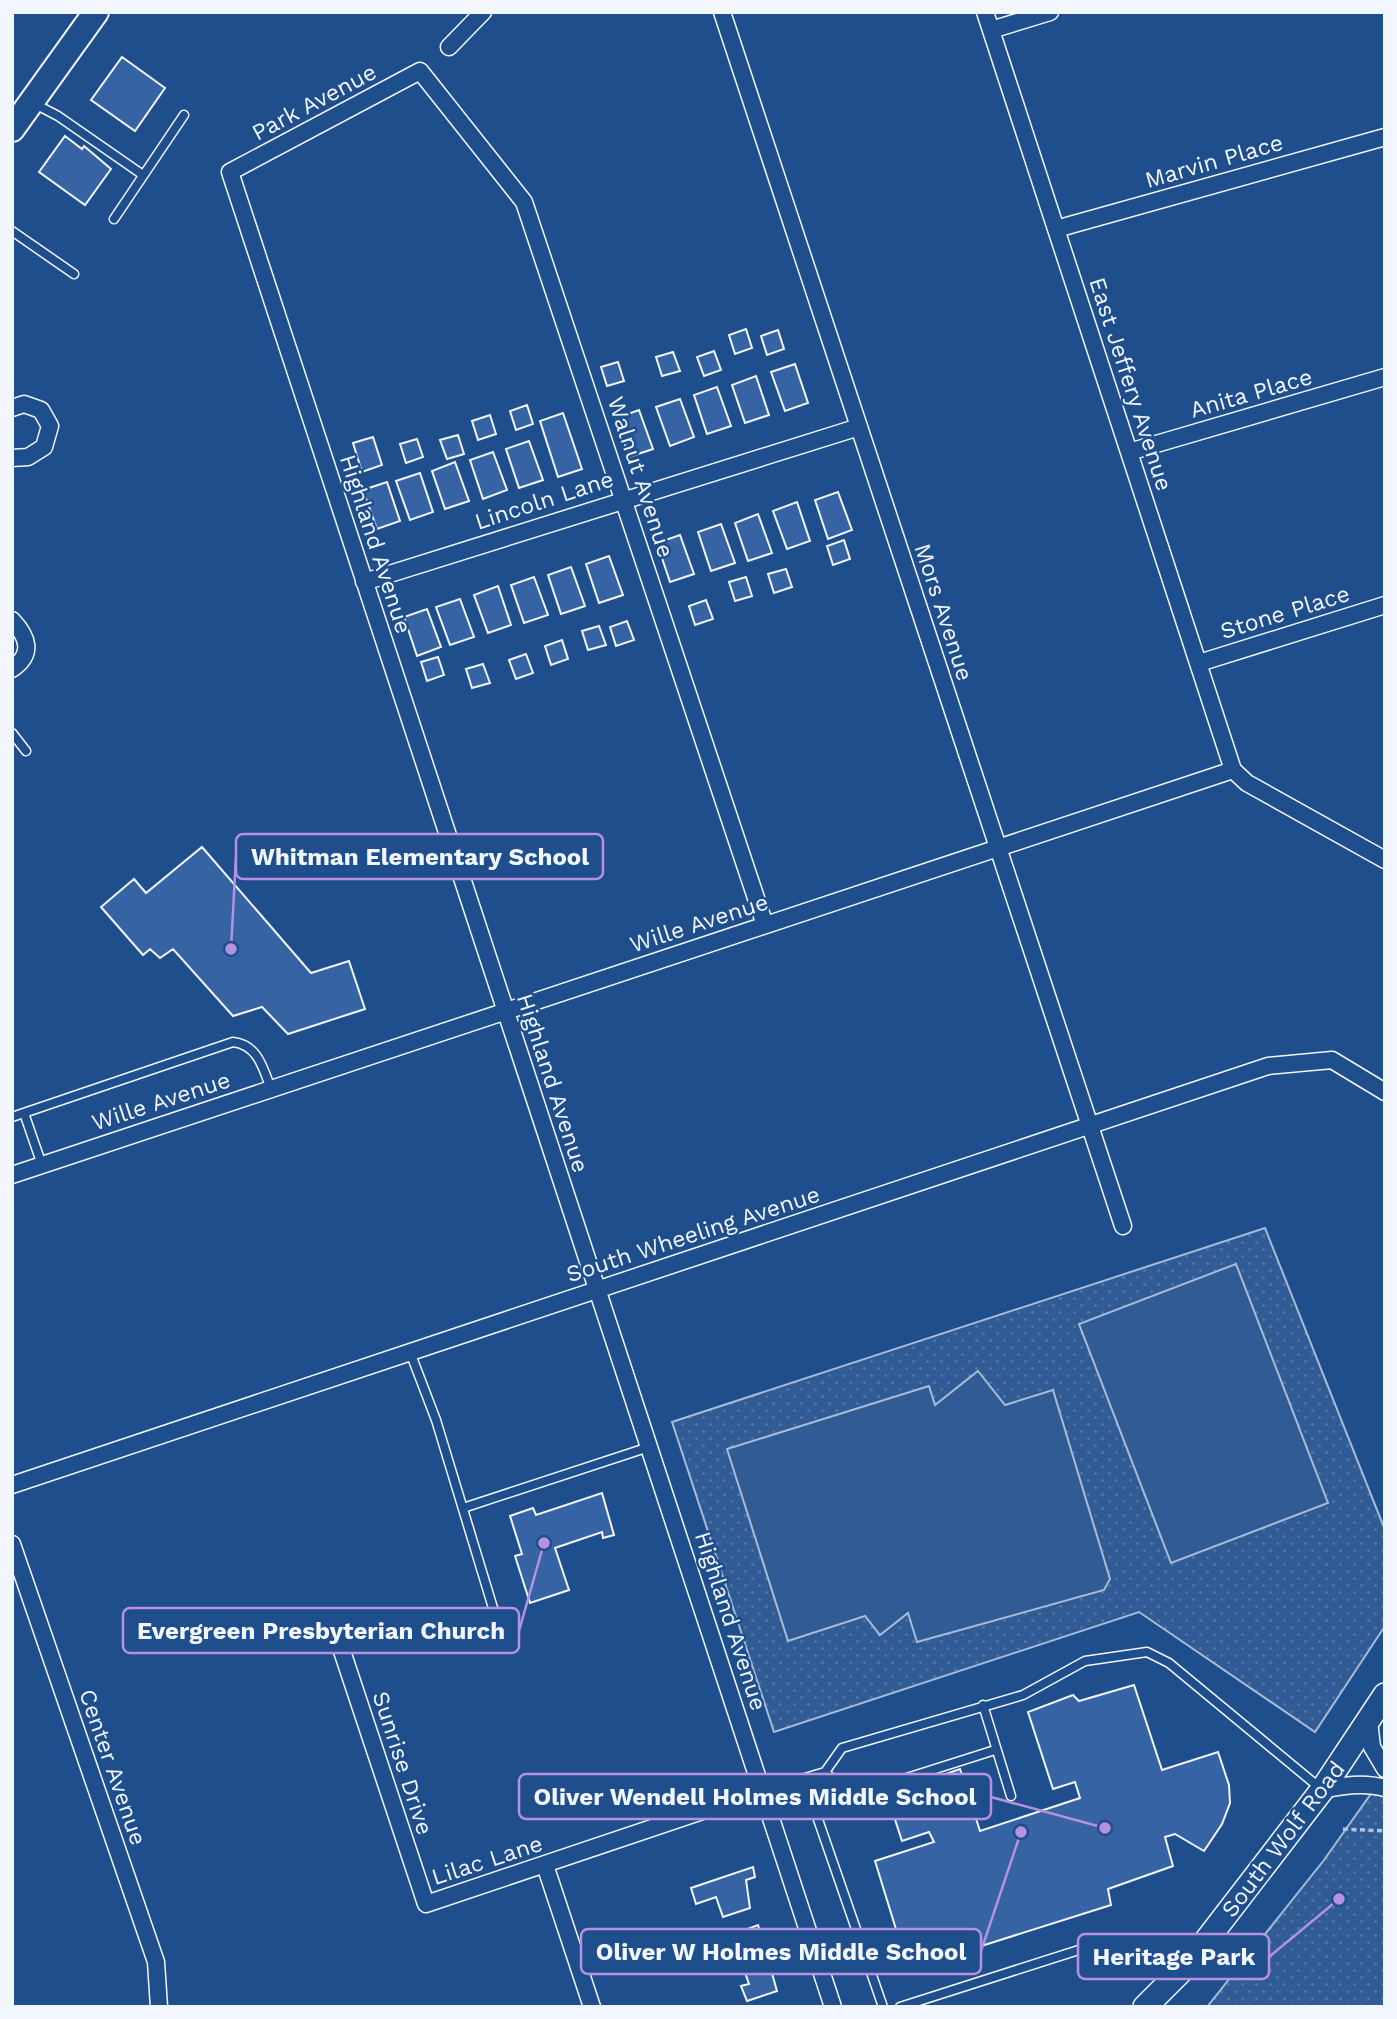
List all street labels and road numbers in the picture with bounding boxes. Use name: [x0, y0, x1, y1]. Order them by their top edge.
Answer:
street label: Park Avenue: [247, 58, 381, 147]
street label: Marvin Place: [1142, 129, 1286, 194]
street label: East Jeffery Avenue: [1083, 274, 1178, 494]
street label: Anita Place: [1187, 363, 1315, 424]
street label: Walnut Avenue: [602, 393, 679, 561]
street label: Highland Avenue: [334, 451, 417, 637]
street label: Lincoln Lane: [471, 465, 617, 536]
street label: Mors Avenue: [909, 540, 978, 684]
street label: Stone Place: [1217, 580, 1353, 645]
street label: Wille Avenue: [627, 888, 772, 959]
street label: Highland Avenue: [511, 990, 594, 1176]
street label: Wille Avenue: [89, 1066, 234, 1137]
street label: South Wheeling Avenue: [563, 1181, 823, 1288]
street label: Highland Avenue: [689, 1528, 772, 1714]
street label: Center Avenue: [73, 1686, 152, 1849]
street label: Sunrise Drive: [367, 1688, 438, 1838]
street label: South Wolf Road: [1216, 1756, 1351, 1923]
street label: Lilac Lane: [428, 1830, 546, 1891]

